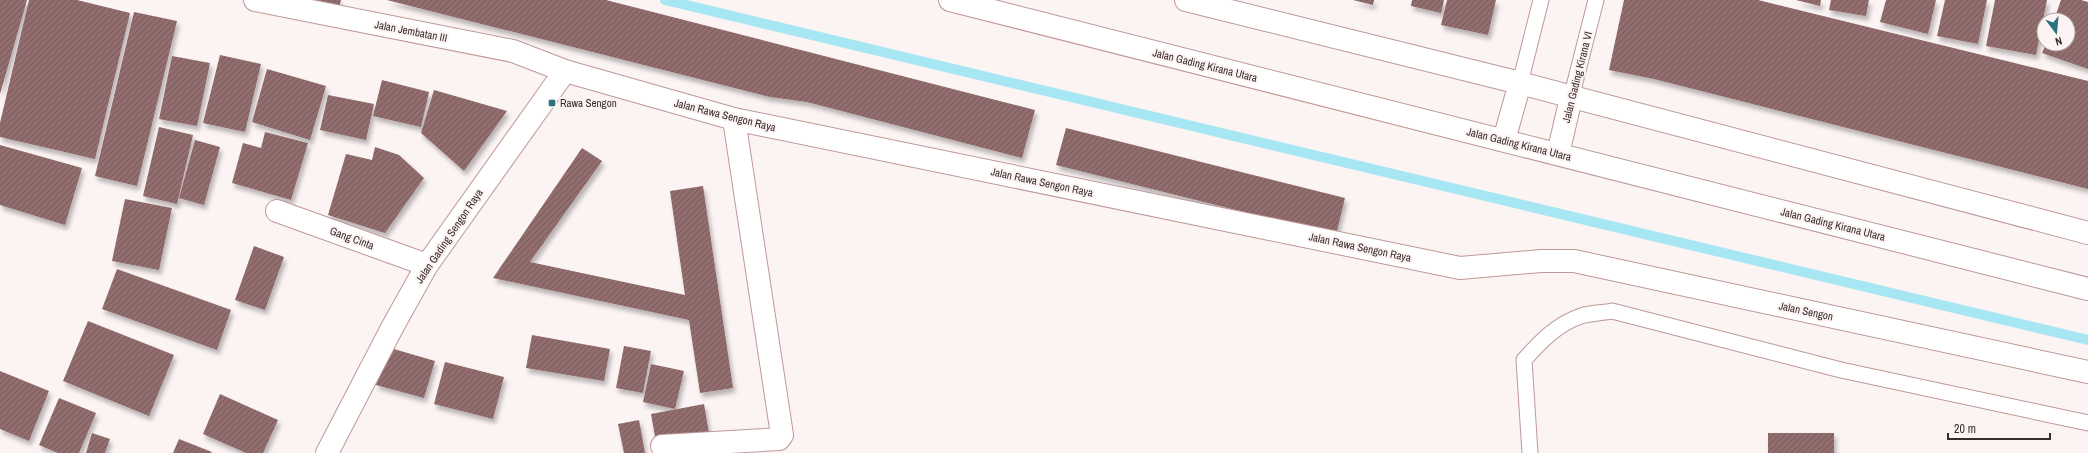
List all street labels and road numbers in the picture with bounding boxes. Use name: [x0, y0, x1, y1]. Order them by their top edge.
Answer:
street label: Jalan Jembatan III: [373, 17, 449, 45]
street label: Jalan Gading Kirana VI: [1559, 30, 1595, 124]
street label: Jalan Gading Kirana Utara: [1151, 45, 1259, 85]
street label: Jalan Rawa Sengon Raya: [673, 96, 777, 134]
street label: Jalan Gading Kirana Utara: [1465, 124, 1573, 164]
street label: Jalan Rawa Sengon Raya: [990, 164, 1094, 200]
street label: Jalan Gading Sengon Raya: [412, 186, 486, 286]
street label: Jalan Gading Kirana Utara: [1779, 204, 1887, 244]
street label: Gang Cinta: [328, 224, 376, 252]
street label: Jalan Rawa Sengon Raya: [1308, 229, 1412, 265]
street label: Jalan Sengon: [1778, 298, 1834, 324]

